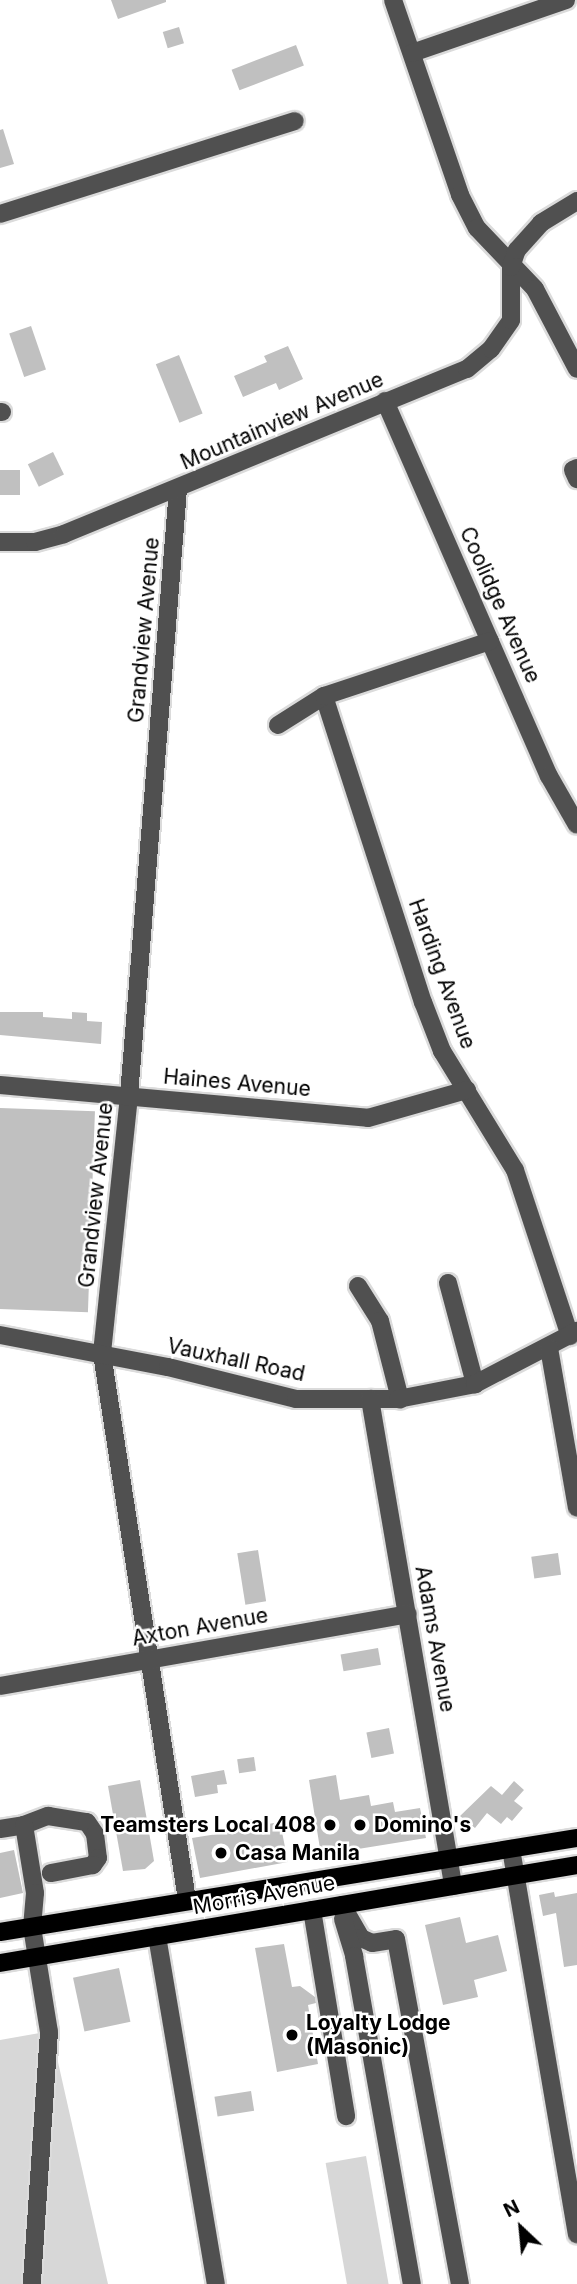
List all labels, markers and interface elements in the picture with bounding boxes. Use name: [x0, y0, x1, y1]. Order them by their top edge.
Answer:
street label: Mountainview Avenue: [177, 367, 387, 475]
street label: Coolidge Avenue: [454, 523, 546, 687]
street label: Grandview Avenue: [123, 536, 165, 724]
street label: Harding Avenue: [403, 896, 481, 1052]
street label: Haines Avenue: [162, 1064, 312, 1102]
street label: Grandview Avenue: [74, 1101, 118, 1289]
street label: Vauxhall Road: [165, 1333, 307, 1387]
street label: Adams Avenue: [410, 1564, 460, 1714]
street label: Axton Avenue: [130, 1603, 270, 1651]
place label: Teamsters Local 408: [100, 1812, 316, 1838]
place label: Domino's: [374, 1812, 471, 1838]
marker: Teamsters Local 408: [322, 1817, 338, 1833]
marker: Domino's: [352, 1817, 368, 1833]
place label: Casa Manila: [235, 1840, 360, 1866]
marker: Casa Manila: [213, 1845, 229, 1861]
street label: Morris Avenue: [191, 1870, 337, 1920]
place label: Loyalty Lodge (Masonic): [306, 2010, 451, 2060]
marker: Loyalty Lodge (Masonic): [284, 2027, 300, 2043]
north arrow: [486, 2193, 556, 2263]
text: N: [500, 2195, 523, 2222]

